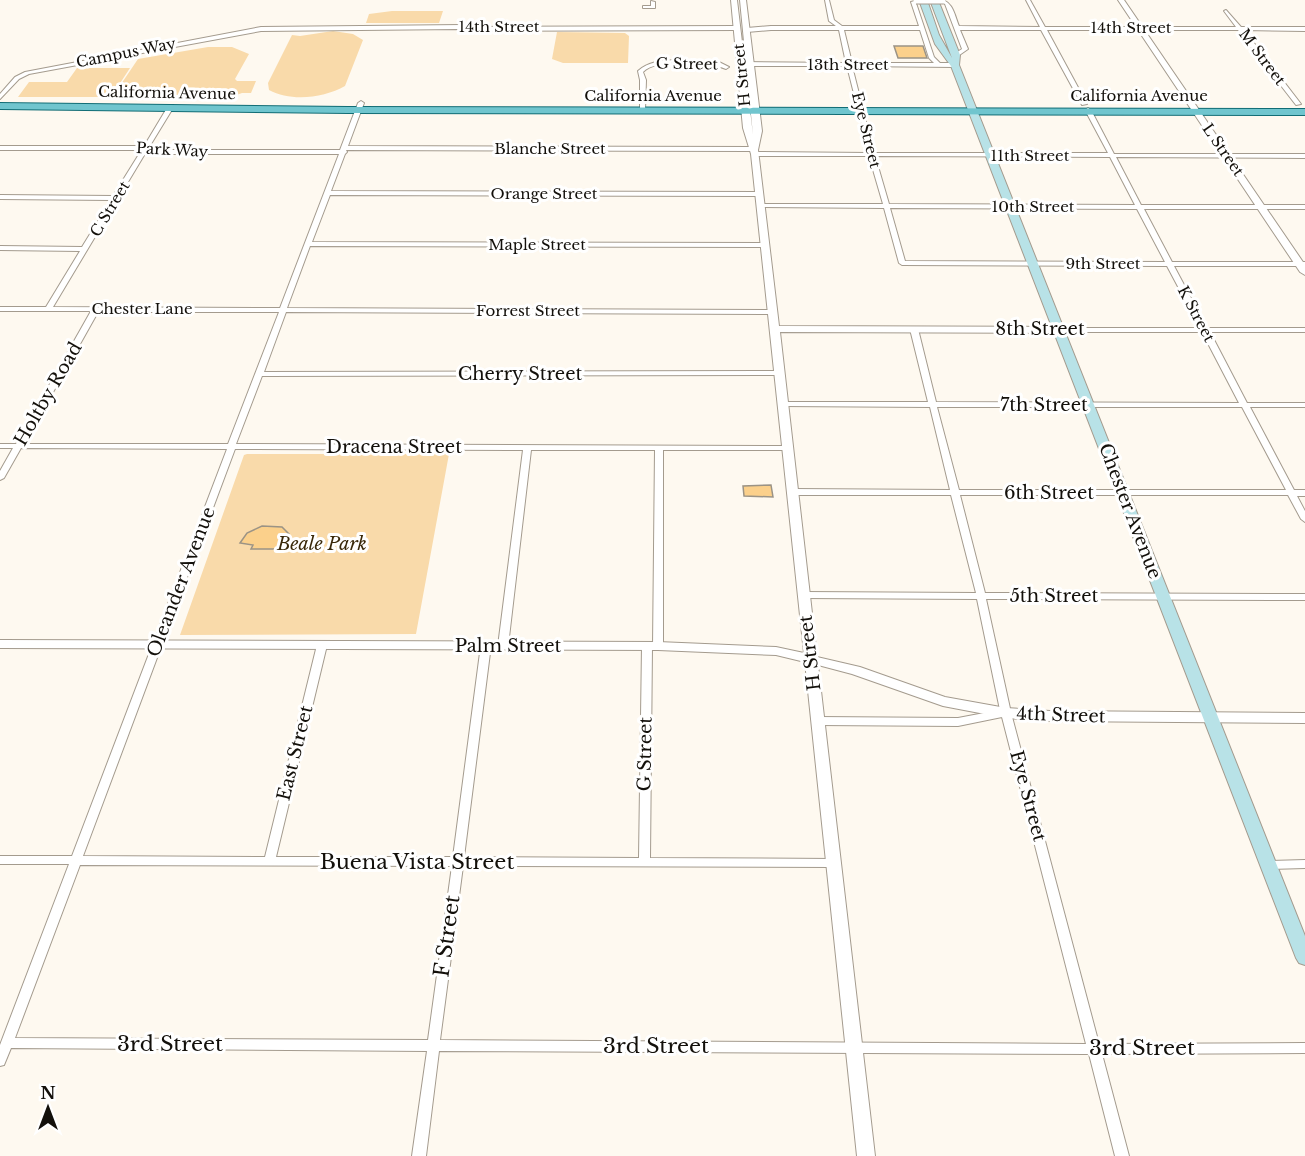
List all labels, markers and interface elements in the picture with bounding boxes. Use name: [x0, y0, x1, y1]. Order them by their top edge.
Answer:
street label: 14th Street: [459, 17, 540, 36]
street label: 14th Street: [1091, 18, 1172, 37]
street label: M Street: [1235, 25, 1290, 89]
street label: Campus Way: [74, 33, 178, 71]
street label: H Street: [729, 42, 754, 108]
street label: G Street: [656, 53, 719, 74]
street label: 13th Street: [807, 55, 889, 74]
street label: California Avenue: [98, 82, 236, 103]
street label: California Avenue: [584, 86, 722, 105]
street label: California Avenue: [1070, 86, 1208, 105]
street label: Eye Street: [848, 90, 885, 170]
street label: L Street: [1198, 120, 1249, 180]
street label: Park Way: [135, 138, 209, 161]
street label: Blanche Street: [494, 139, 606, 158]
street label: 11th Street: [991, 146, 1070, 165]
street label: C Street: [86, 177, 134, 240]
street label: Orange Street: [491, 184, 598, 203]
street label: 10th Street: [992, 197, 1075, 216]
street label: Maple Street: [488, 235, 586, 254]
street label: 9th Street: [1065, 254, 1141, 273]
street label: K Street: [1174, 282, 1219, 345]
street label: Chester Lane: [91, 299, 193, 318]
street label: Forrest Street: [476, 301, 580, 320]
street label: 8th Street: [995, 318, 1085, 340]
street label: Holtby Road: [9, 338, 87, 450]
street label: Cherry Street: [458, 363, 582, 385]
street label: 7th Street: [1000, 394, 1088, 416]
street label: Dracena Street: [326, 436, 462, 458]
street label: Chester Avenue: [1094, 440, 1166, 582]
street label: 6th Street: [1004, 482, 1094, 504]
street label: Oleander Avenue: [142, 504, 220, 660]
park label: Beale Park: [276, 533, 367, 555]
street label: 5th Street: [1010, 585, 1099, 607]
street label: H Street: [794, 614, 826, 692]
street label: Palm Street: [455, 635, 561, 657]
street label: 4th Street: [1016, 702, 1106, 728]
street label: East Street: [273, 703, 317, 803]
street label: G Street: [633, 716, 657, 791]
street label: Eye Street: [1005, 748, 1051, 844]
street label: Buena Vista Street: [320, 849, 514, 875]
street label: F Street: [428, 893, 466, 979]
street label: 3rd Street: [117, 1031, 223, 1057]
street label: 3rd Street: [603, 1033, 709, 1059]
street label: 3rd Street: [1089, 1035, 1195, 1061]
north arrow: [18, 1078, 78, 1138]
text: N: [40, 1083, 56, 1103]

